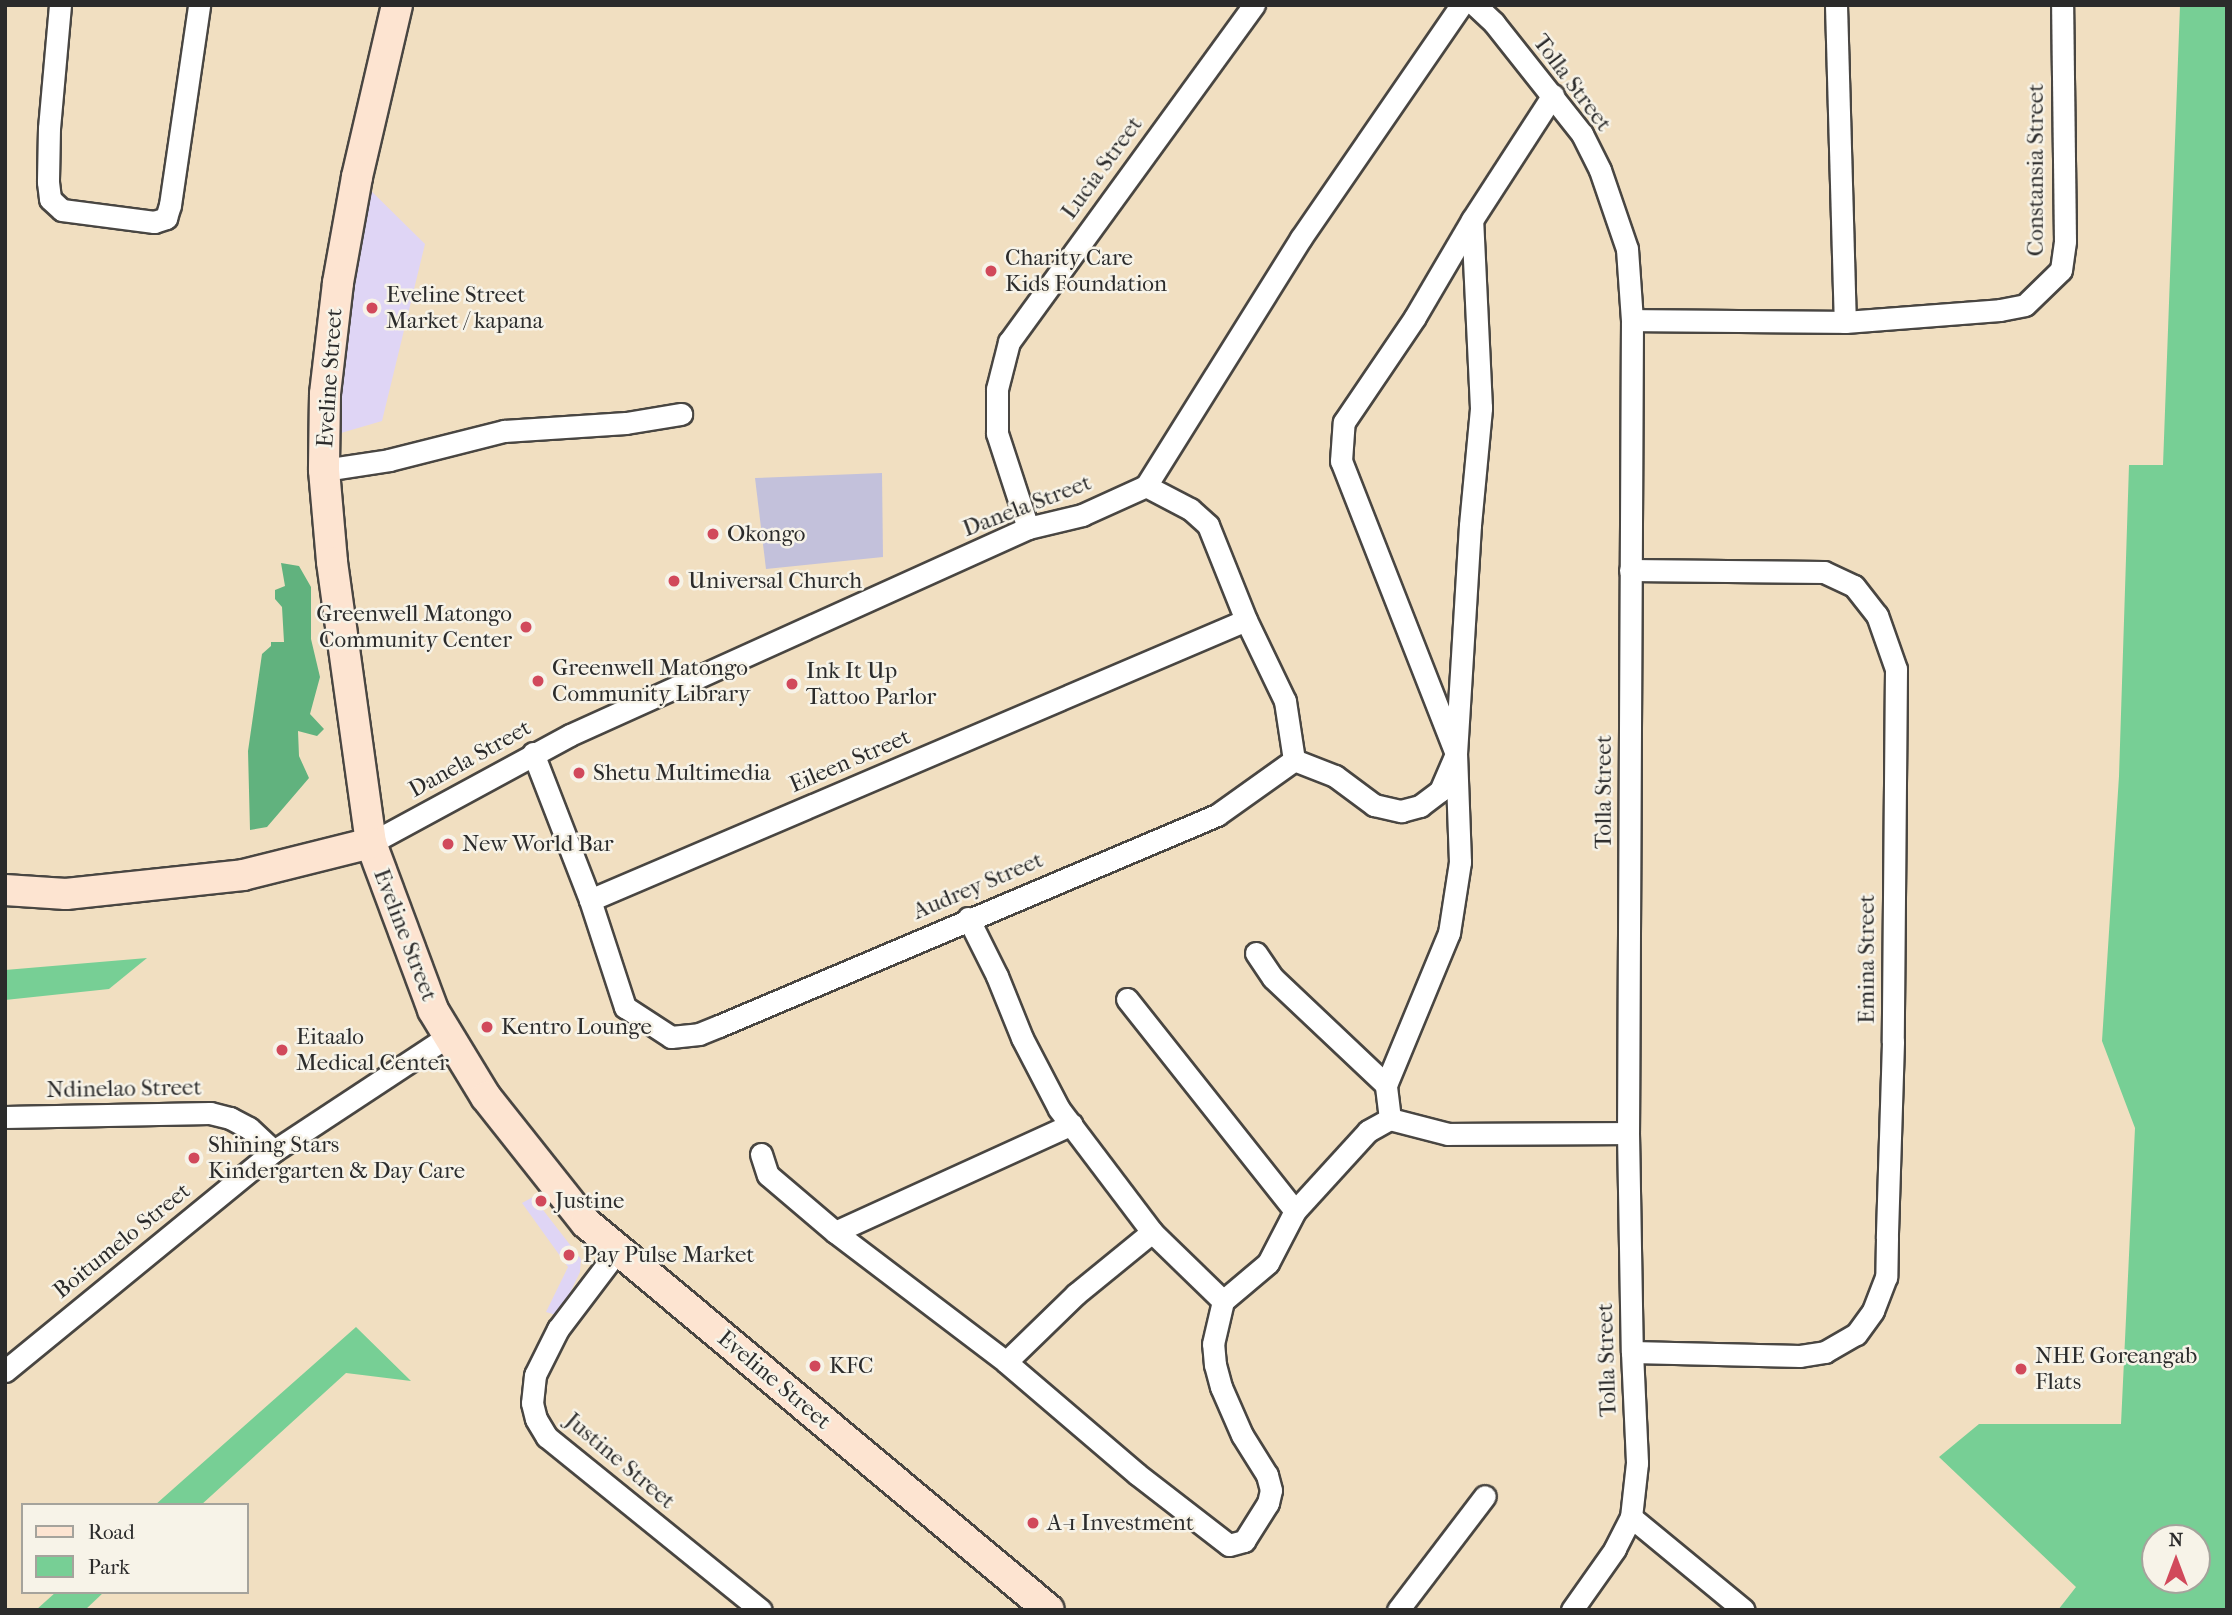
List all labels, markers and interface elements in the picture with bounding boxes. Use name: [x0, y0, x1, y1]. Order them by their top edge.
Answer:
street label: Tolla Street: [1527, 29, 1617, 137]
street label: Constansia Street: [2022, 84, 2050, 256]
street label: Lucia Street: [1056, 111, 1148, 225]
place label: Charity Care Kids Foundation: [1005, 244, 1167, 298]
marker: Charity Care Kids Foundation: [983, 263, 999, 279]
place label: Eveline Street Market / kapana: [386, 281, 543, 335]
marker: Eveline Street Market / kapana: [364, 300, 380, 316]
street label: Eveline Street: [311, 307, 349, 449]
street label: Danela Street: [959, 469, 1095, 543]
place label: Okongo: [727, 520, 805, 548]
marker: Okongo: [705, 526, 721, 542]
place label: Universal Church: [688, 567, 862, 595]
marker: Universal Church: [666, 573, 682, 589]
place label: Greenwell Matongo Community Center: [316, 600, 512, 654]
marker: Greenwell Matongo Community Center: [518, 619, 534, 635]
place label: Greenwell Matongo Community Library: [552, 654, 750, 708]
place label: Ink It Up Tattoo Parlor: [806, 657, 936, 711]
marker: Greenwell Matongo Community Library: [530, 673, 546, 689]
marker: Ink It Up Tattoo Parlor: [784, 676, 800, 692]
street label: Danela Street: [404, 714, 536, 804]
street label: Eileen Street: [785, 723, 915, 799]
street label: Tolla Street: [1590, 735, 1618, 849]
place label: Shetu Multimedia: [593, 759, 771, 787]
marker: Shetu Multimedia: [571, 765, 587, 781]
place label: New World Bar: [462, 830, 613, 858]
marker: New World Bar: [440, 836, 456, 852]
street label: Audrey Street: [909, 846, 1047, 926]
street label: Eveline Street: [367, 865, 443, 1005]
street label: Emina Street: [1853, 894, 1881, 1024]
place label: Kentro Lounge: [501, 1013, 652, 1041]
marker: Kentro Lounge: [479, 1019, 495, 1035]
place label: Eitaalo Medical Center: [296, 1023, 449, 1077]
marker: Eitaalo Medical Center: [274, 1042, 290, 1058]
street label: Ndinelao Street: [46, 1074, 202, 1104]
place label: Shining Stars Kindergarten & Day Care: [208, 1131, 465, 1185]
marker: Shining Stars Kindergarten & Day Care: [186, 1150, 202, 1166]
street label: Boitumelo Street: [48, 1177, 196, 1305]
place label: Justine: [555, 1187, 624, 1215]
marker: Justine: [533, 1193, 549, 1209]
place label: Pay Pulse Market: [583, 1241, 755, 1269]
marker: Pay Pulse Market: [561, 1247, 577, 1263]
street label: Tolla Street: [1591, 1303, 1623, 1417]
street label: Eveline Street: [712, 1325, 836, 1435]
place label: NHE Goreangab Flats: [2035, 1342, 2197, 1396]
place label: KFC: [829, 1352, 874, 1380]
marker: KFC: [807, 1358, 823, 1374]
marker: NHE Goreangab Flats: [2013, 1361, 2029, 1377]
street label: Justine Street: [559, 1407, 681, 1515]
legend: [21, 1503, 248, 1594]
place label: A-1 Investment: [1047, 1509, 1194, 1537]
marker: A-1 Investment: [1025, 1515, 1041, 1531]
text: Road: [88, 1520, 135, 1544]
north arrow: [2141, 1524, 2211, 1594]
text: N: [2169, 1529, 2183, 1551]
text: Park: [88, 1555, 130, 1579]

